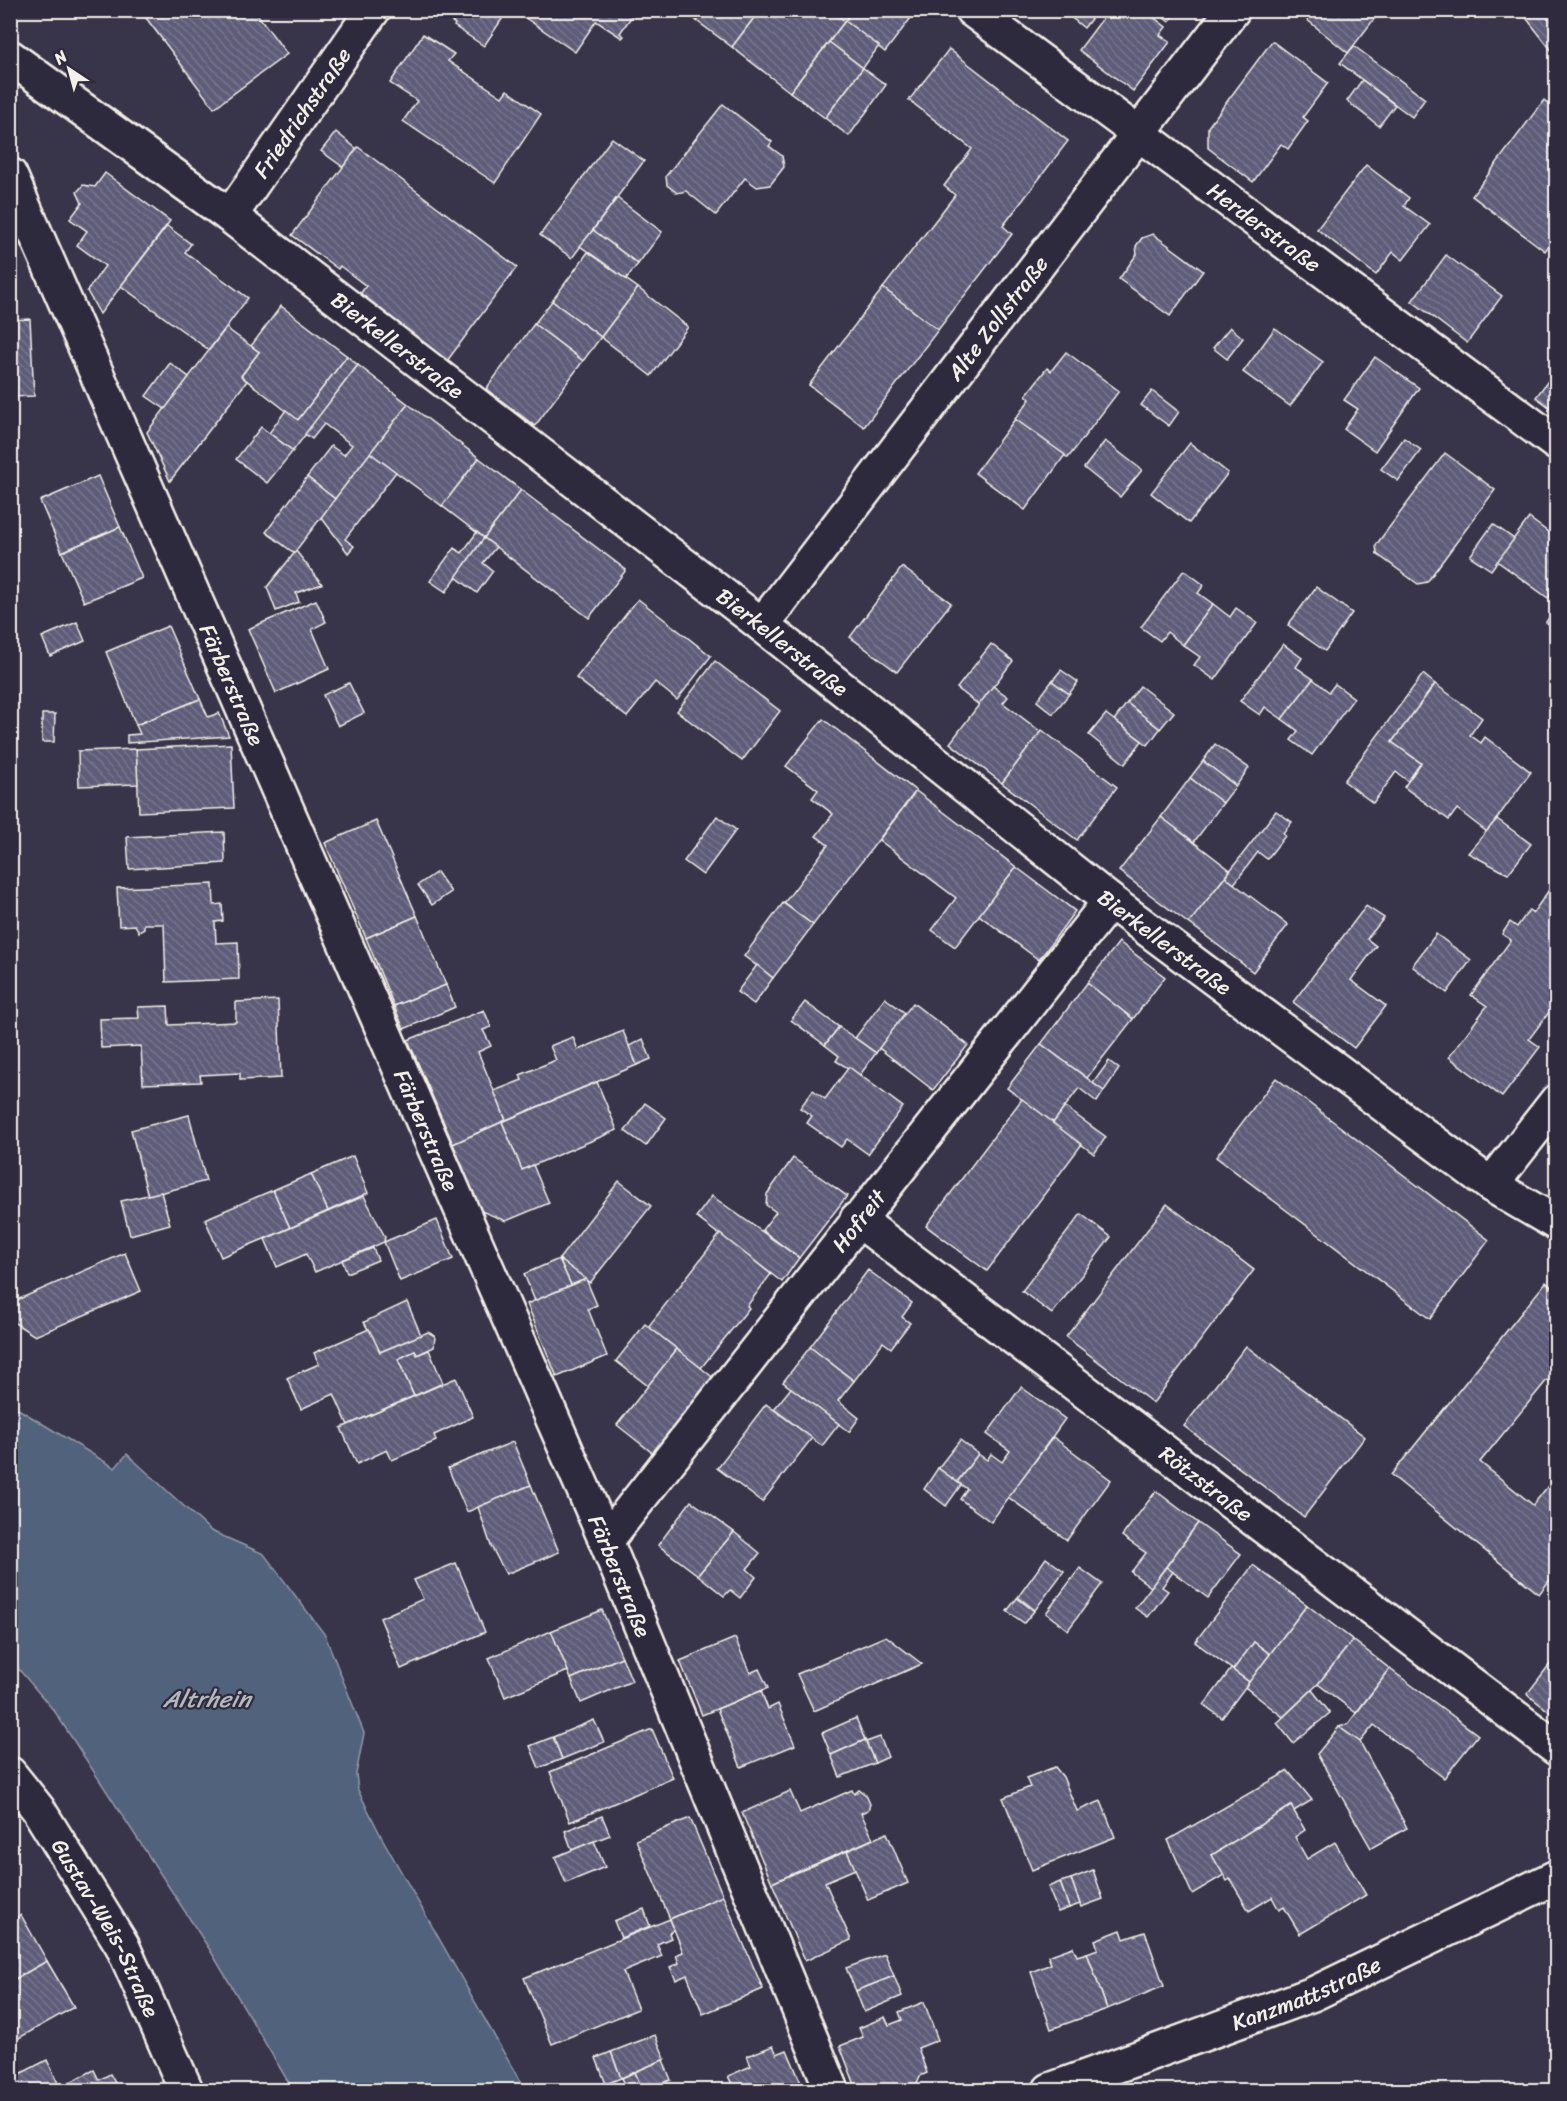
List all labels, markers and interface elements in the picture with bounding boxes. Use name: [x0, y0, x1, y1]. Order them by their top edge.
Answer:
north arrow: [39, 39, 99, 99]
street label: Friedrichstraße: [243, 39, 362, 187]
text: N: [47, 42, 74, 73]
street label: Herderstraße: [1199, 172, 1330, 283]
street label: Alte Zollstraße: [936, 247, 1059, 390]
street label: Bierkellerstraße: [322, 281, 473, 410]
street label: Bierkellerstraße: [707, 577, 858, 707]
street label: Färberstraße: [188, 618, 276, 752]
street label: Bierkellerstraße: [1088, 879, 1241, 1006]
street label: Färberstraße: [382, 1063, 470, 1198]
street label: Hofreit: [821, 1180, 897, 1261]
street label: Rötzstraße: [1150, 1435, 1262, 1532]
street label: Färberstraße: [577, 1508, 663, 1644]
water label: Altrhein: [162, 1678, 254, 1720]
street label: Gustav-Weis-Straße: [40, 1831, 171, 2024]
street label: Kanzmattstraße: [1226, 1945, 1388, 2042]

